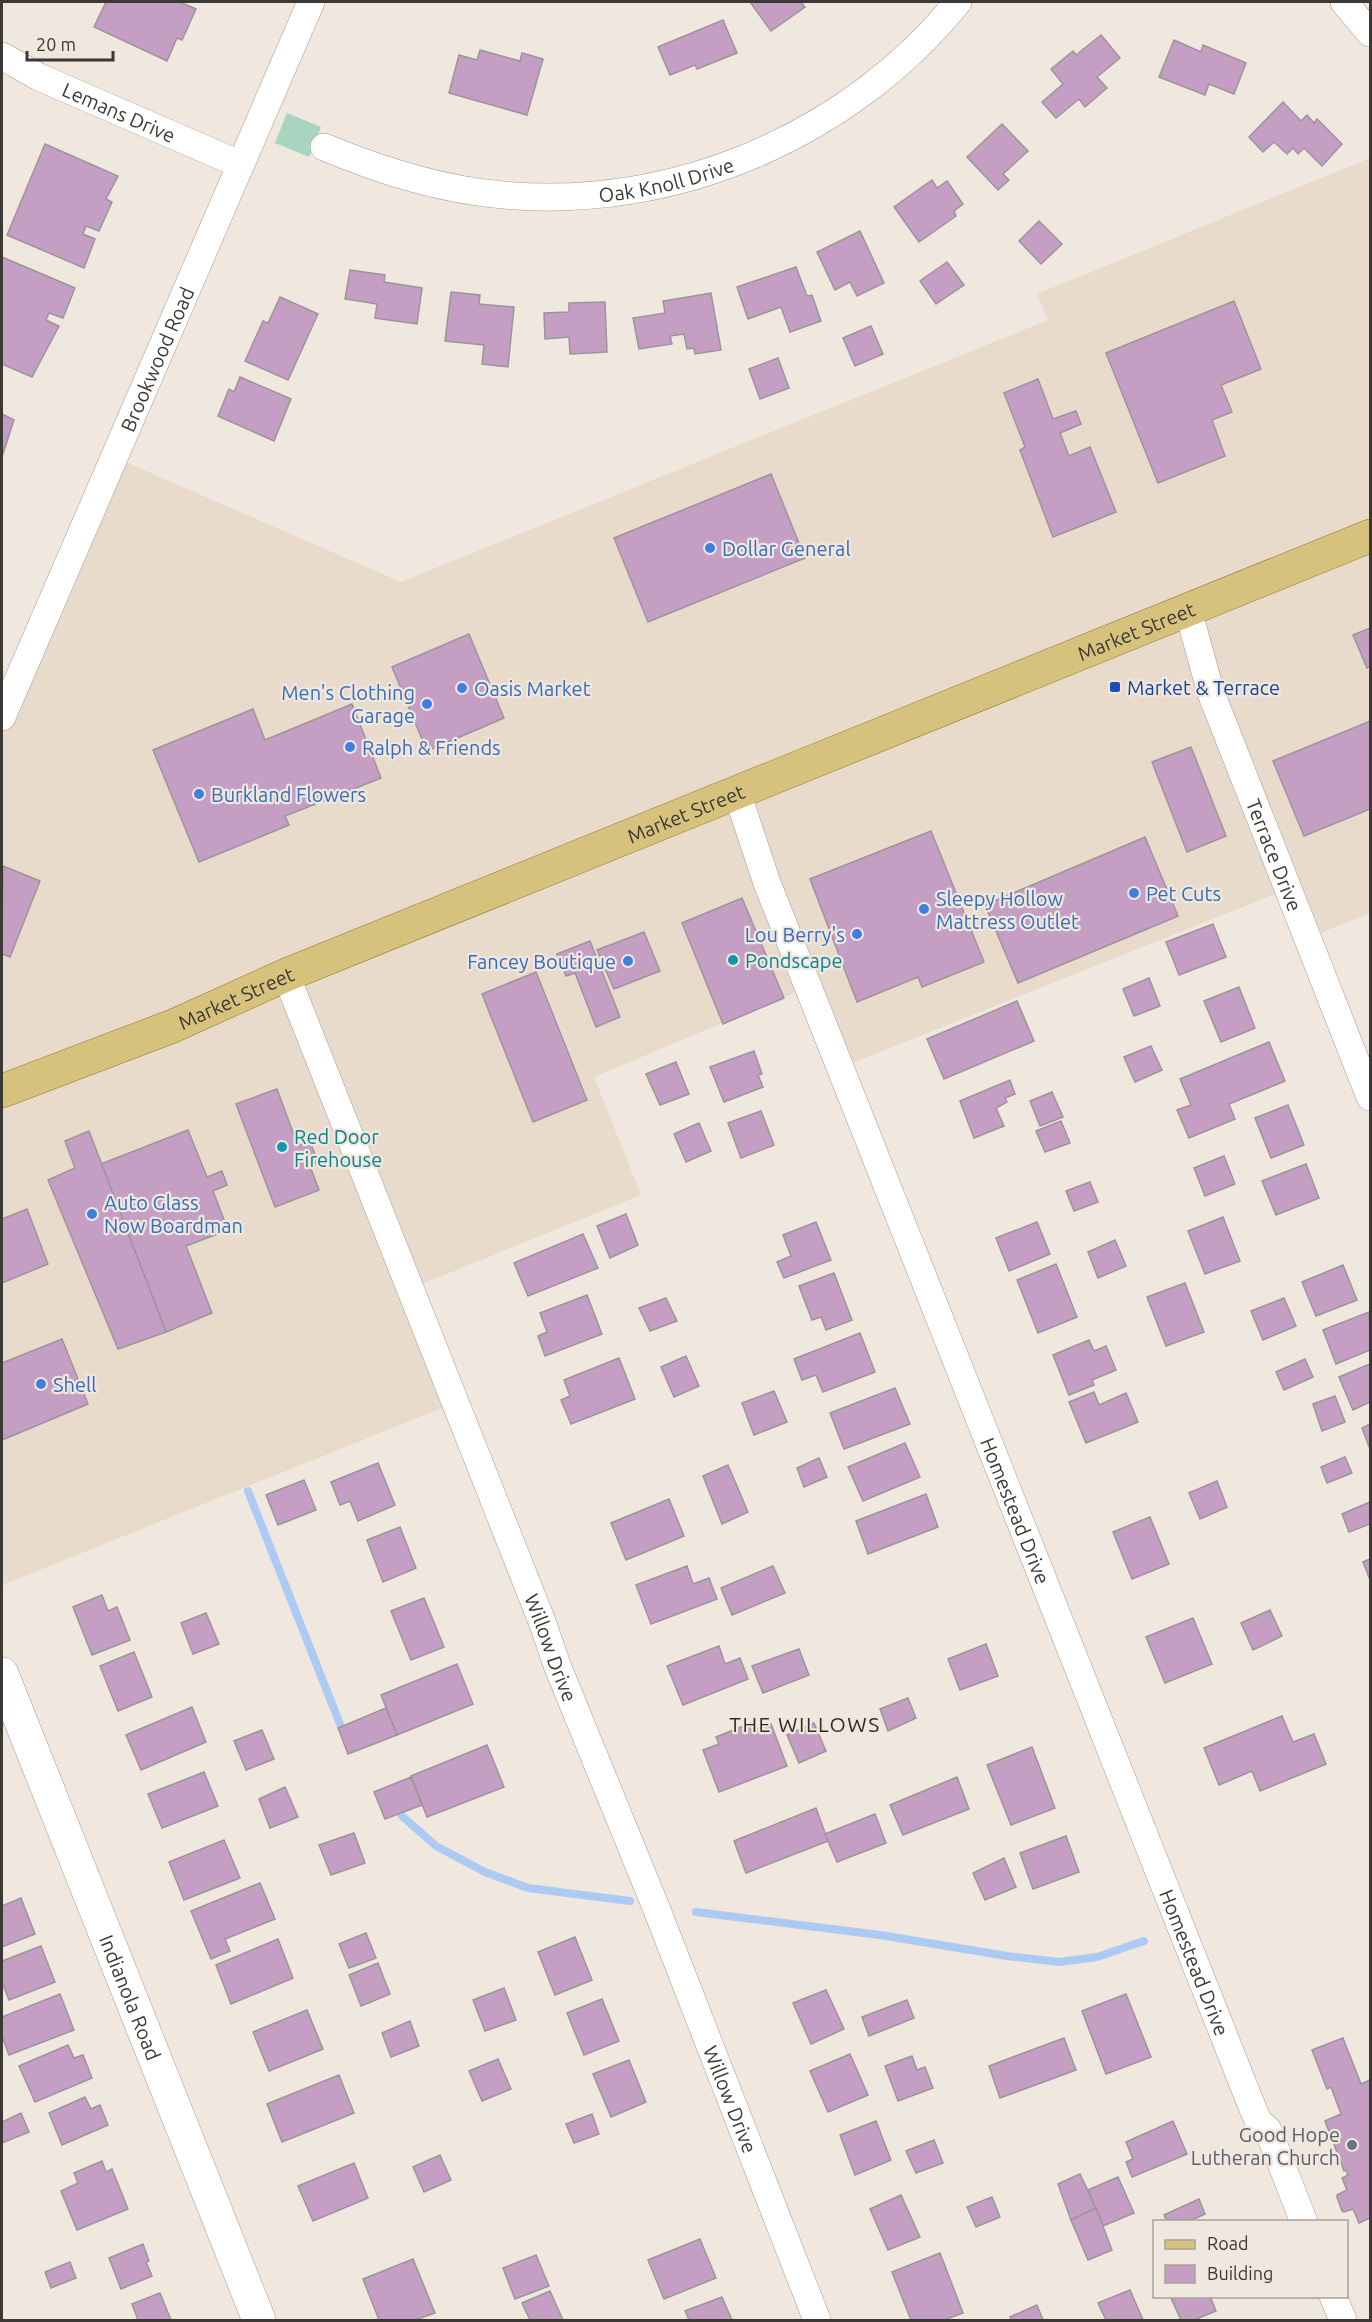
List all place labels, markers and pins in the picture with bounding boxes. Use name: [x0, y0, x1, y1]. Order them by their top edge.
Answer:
place label: Dollar General: [722, 537, 851, 560]
marker: Dollar General: [703, 541, 717, 555]
place label: Market & Terrace: [1127, 676, 1280, 699]
place label: Oasis Market: [474, 677, 591, 700]
marker: Market & Terrace: [1108, 680, 1122, 694]
place label: Men's Clothing Garage: [281, 681, 415, 727]
marker: Oasis Market: [455, 681, 469, 695]
marker: Men's Clothing Garage: [420, 697, 434, 711]
place label: Ralph & Friends: [362, 736, 501, 759]
marker: Ralph & Friends: [343, 740, 357, 754]
place label: Burkland Flowers: [211, 783, 366, 806]
marker: Burkland Flowers: [192, 787, 206, 801]
place label: Pet Cuts: [1146, 882, 1221, 905]
marker: Pet Cuts: [1127, 886, 1141, 900]
place label: Sleepy Hollow Mattress Outlet: [936, 887, 1079, 933]
marker: Sleepy Hollow Mattress Outlet: [917, 902, 931, 916]
place label: Lou Berry's: [745, 923, 845, 946]
marker: Lou Berry's: [850, 927, 864, 941]
place label: Pondscape: [745, 949, 843, 972]
place label: Fancey Boutique: [467, 950, 616, 973]
marker: Pondscape: [726, 953, 740, 967]
marker: Fancey Boutique: [621, 954, 635, 968]
place label: Red Door Firehouse: [294, 1125, 382, 1171]
marker: Red Door Firehouse: [275, 1140, 289, 1154]
place label: Auto Glass Now Boardman: [104, 1191, 243, 1237]
marker: Auto Glass Now Boardman: [85, 1207, 99, 1221]
place label: Shell: [53, 1373, 96, 1396]
marker: Shell: [34, 1377, 48, 1391]
place label: Good Hope Lutheran Church: [1191, 2123, 1340, 2169]
marker: Good Hope Lutheran Church: [1345, 2138, 1359, 2152]

